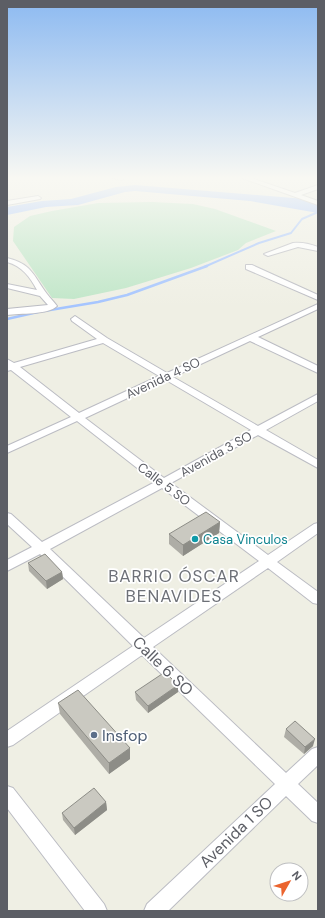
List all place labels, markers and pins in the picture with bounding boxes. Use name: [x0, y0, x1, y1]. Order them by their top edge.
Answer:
place label: Casa Vinculos: [203, 531, 288, 548]
marker: Casa Vinculos: [190, 534, 200, 544]
place label: Insfop: [102, 725, 148, 746]
marker: Insfop: [89, 730, 99, 740]

